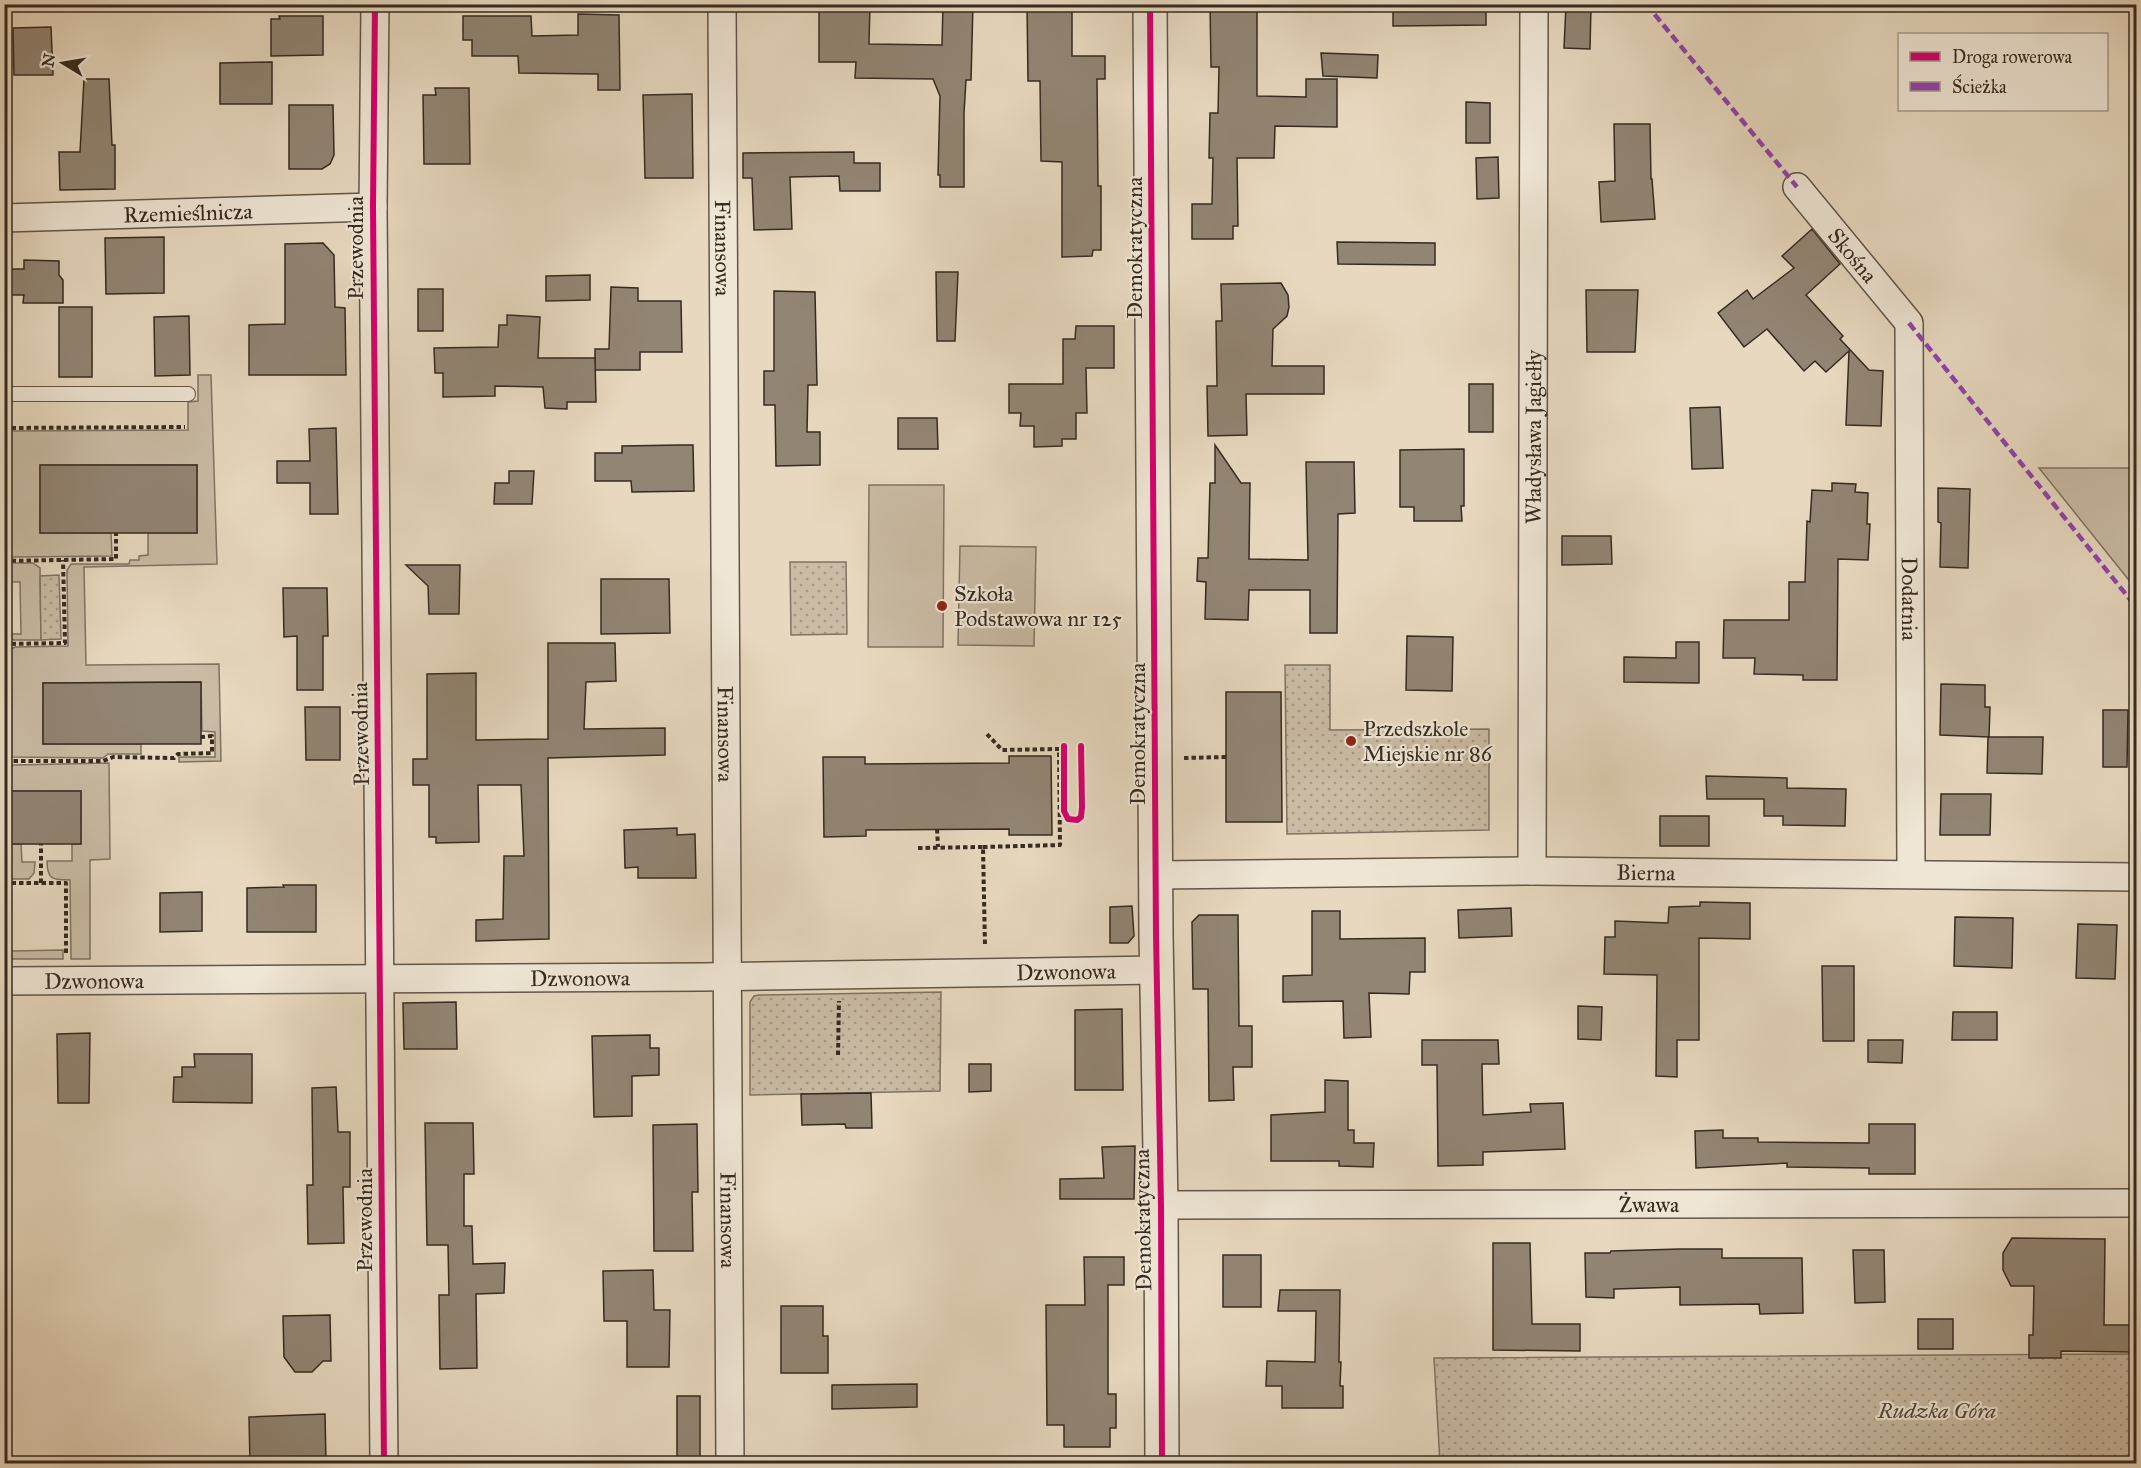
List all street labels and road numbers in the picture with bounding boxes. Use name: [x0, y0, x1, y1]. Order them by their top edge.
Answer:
street label: Demokratyczna: [1121, 176, 1148, 319]
street label: Przewodnia: [342, 195, 369, 300]
street label: Rzemieślnicza: [123, 198, 254, 228]
street label: Finansowa: [709, 200, 737, 297]
street label: Skośna: [1822, 222, 1883, 289]
street label: Władysława Jagiełły: [1520, 349, 1547, 524]
street label: Dodatnia: [1896, 557, 1923, 642]
street label: Demokratyczna: [1124, 662, 1151, 805]
street label: Przewodnia: [346, 681, 375, 786]
street label: Finansowa: [712, 686, 739, 783]
street label: Bierna: [1616, 859, 1676, 886]
street label: Dzwonowa: [1016, 958, 1117, 986]
street label: Dzwonowa: [530, 964, 631, 992]
street label: Dzwonowa: [44, 967, 145, 995]
street label: Demokratyczna: [1128, 1148, 1157, 1291]
street label: Przewodnia: [351, 1167, 378, 1272]
street label: Finansowa: [714, 1172, 742, 1269]
street label: Żwawa: [1619, 1191, 1680, 1218]

